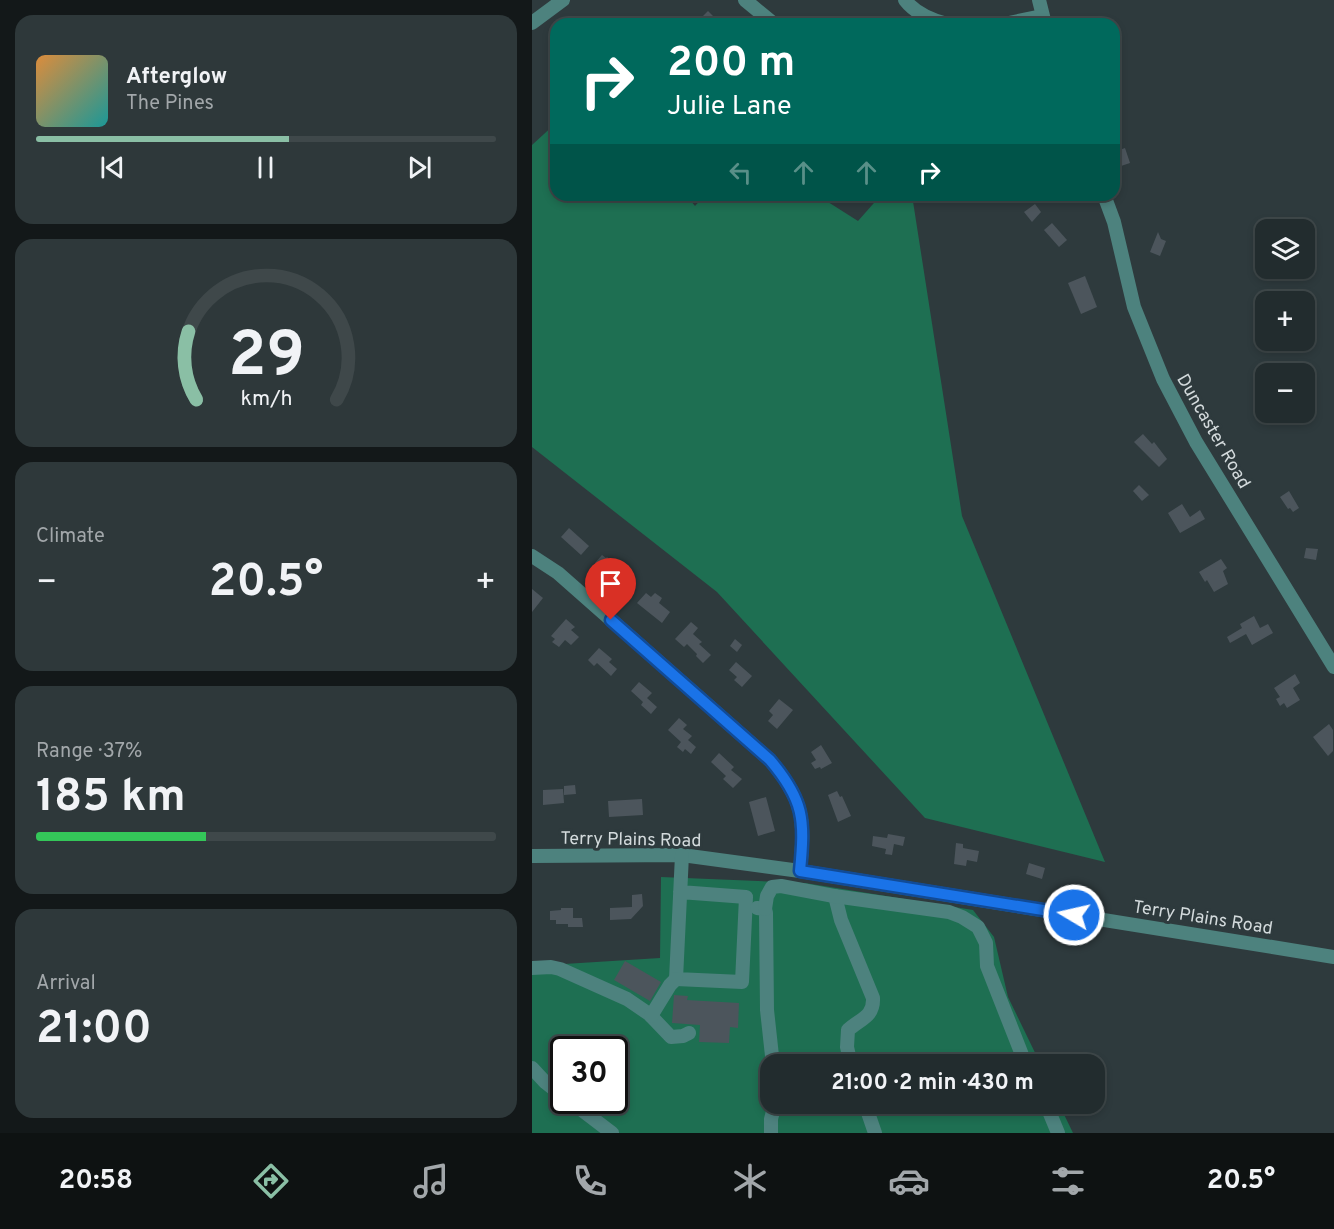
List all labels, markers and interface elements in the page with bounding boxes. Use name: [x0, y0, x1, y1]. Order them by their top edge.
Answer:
text: 200 m: [667, 38, 795, 91]
icon: right: [568, 42, 646, 120]
text: Afterglow: [126, 64, 227, 91]
text: Julie Lane: [667, 90, 792, 124]
text: The Pines: [126, 91, 214, 117]
icon: previous: [96, 151, 129, 184]
icon: pause: [249, 151, 282, 184]
icon: next: [403, 151, 436, 184]
icon: left: [724, 156, 757, 189]
icon: ahead: [787, 156, 820, 189]
icon: ahead: [850, 156, 883, 189]
icon: right: [913, 156, 946, 189]
map controls: [1255, 219, 1315, 423]
button: layers: [1255, 219, 1315, 279]
button: +: [1255, 291, 1315, 351]
text: 29: [228, 319, 304, 398]
button: −: [1255, 363, 1315, 423]
street label: Duncaster Road: [1171, 370, 1255, 493]
text: km/h: [240, 386, 292, 413]
text: Climate: [36, 524, 105, 550]
text: 20.5°: [209, 555, 323, 612]
pin: [585, 558, 636, 620]
text: −: [36, 563, 57, 605]
text: +: [475, 563, 496, 605]
icon: arrive: [594, 567, 627, 600]
text: Range · 37%: [36, 739, 142, 765]
text: 185 km: [36, 770, 186, 827]
street label: Terry Plains Road: [560, 828, 702, 853]
position arrow: [1042, 883, 1106, 947]
street label: Terry Plains Road: [1131, 896, 1274, 941]
text: Arrival: [36, 971, 96, 997]
text: 21:00: [36, 1002, 152, 1059]
speed limit sign: 30: [550, 1036, 628, 1114]
text: 21:00 · 2 min · 430 m: [831, 1070, 1034, 1097]
icon: directions: [250, 1160, 292, 1202]
icon: music: [410, 1160, 452, 1202]
icon: phone: [569, 1160, 611, 1202]
icon: climate: [729, 1160, 771, 1202]
icon: car: [888, 1160, 930, 1202]
icon: filters: [1047, 1160, 1089, 1202]
text: 20:58: [59, 1164, 133, 1198]
text: 20.5°: [1207, 1164, 1275, 1198]

